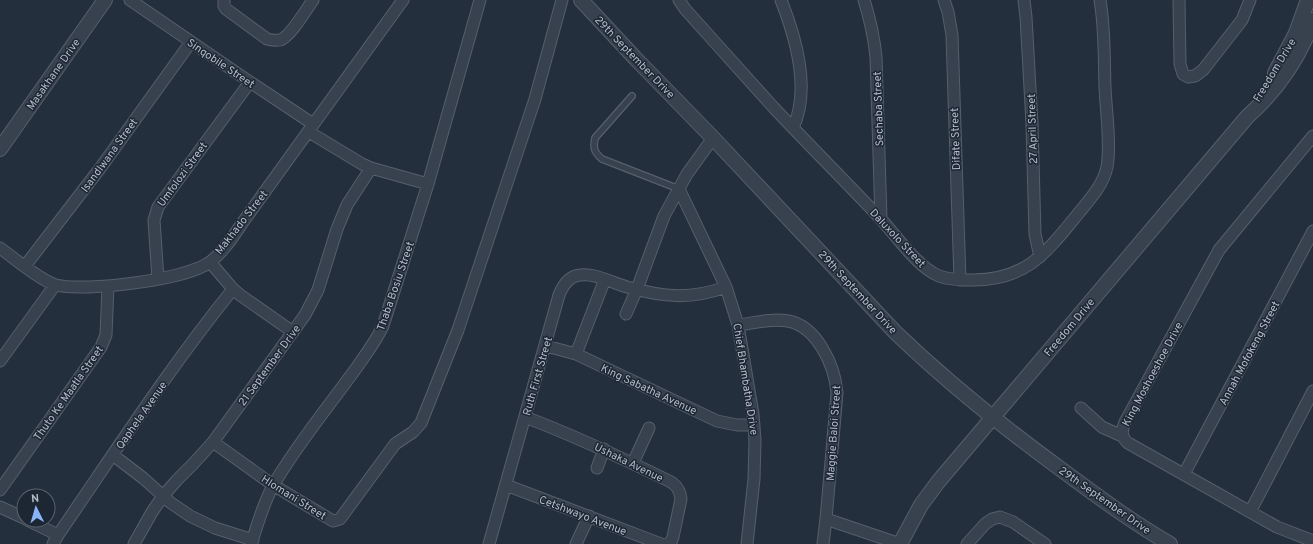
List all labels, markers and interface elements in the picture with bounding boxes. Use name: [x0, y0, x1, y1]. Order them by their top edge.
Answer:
street label: 29th September Drive: [591, 14, 677, 102]
street label: Masakhane Drive: [24, 36, 84, 113]
street label: Sinqobile Street: [184, 36, 257, 92]
street label: Freedom Drive: [1250, 36, 1299, 105]
street label: Sechaba Street: [871, 71, 887, 147]
street label: 27 April Street: [1025, 94, 1041, 164]
street label: Difate Street: [948, 108, 964, 170]
street label: Isandlwana Street: [78, 116, 141, 195]
street label: Umfolozi Street: [155, 140, 211, 210]
street label: Makhado Street: [212, 188, 271, 257]
street label: Daluxolo Street: [866, 206, 928, 271]
street label: Thaba Bosiu Street: [374, 240, 418, 333]
street label: 29th September Drive: [815, 248, 900, 337]
street label: Freedom Drive: [1041, 296, 1098, 360]
street label: Annah Mofokeng Street: [1216, 299, 1283, 408]
street label: King Moshoeshoe Drive: [1119, 320, 1186, 429]
street label: 21 September Drive: [236, 322, 304, 409]
street label: Chief Bhambatha Drive: [729, 322, 761, 436]
street label: Ruth First Street: [520, 335, 556, 417]
street label: Thuto Ke Maatla Street: [31, 343, 107, 444]
street label: King Sabatha Avenue: [598, 361, 699, 418]
street label: Qaphela Avenue: [113, 379, 170, 452]
street label: Maggie Baloi Street: [824, 385, 844, 481]
street label: Ushaka Avenue: [592, 440, 665, 486]
street label: 29th September Drive: [1056, 464, 1153, 538]
street label: Hlomani Street: [258, 472, 328, 523]
north arrow: [16, 488, 56, 528]
text: N: [31, 492, 40, 506]
street label: Cetshwayo Avenue: [537, 493, 628, 539]

